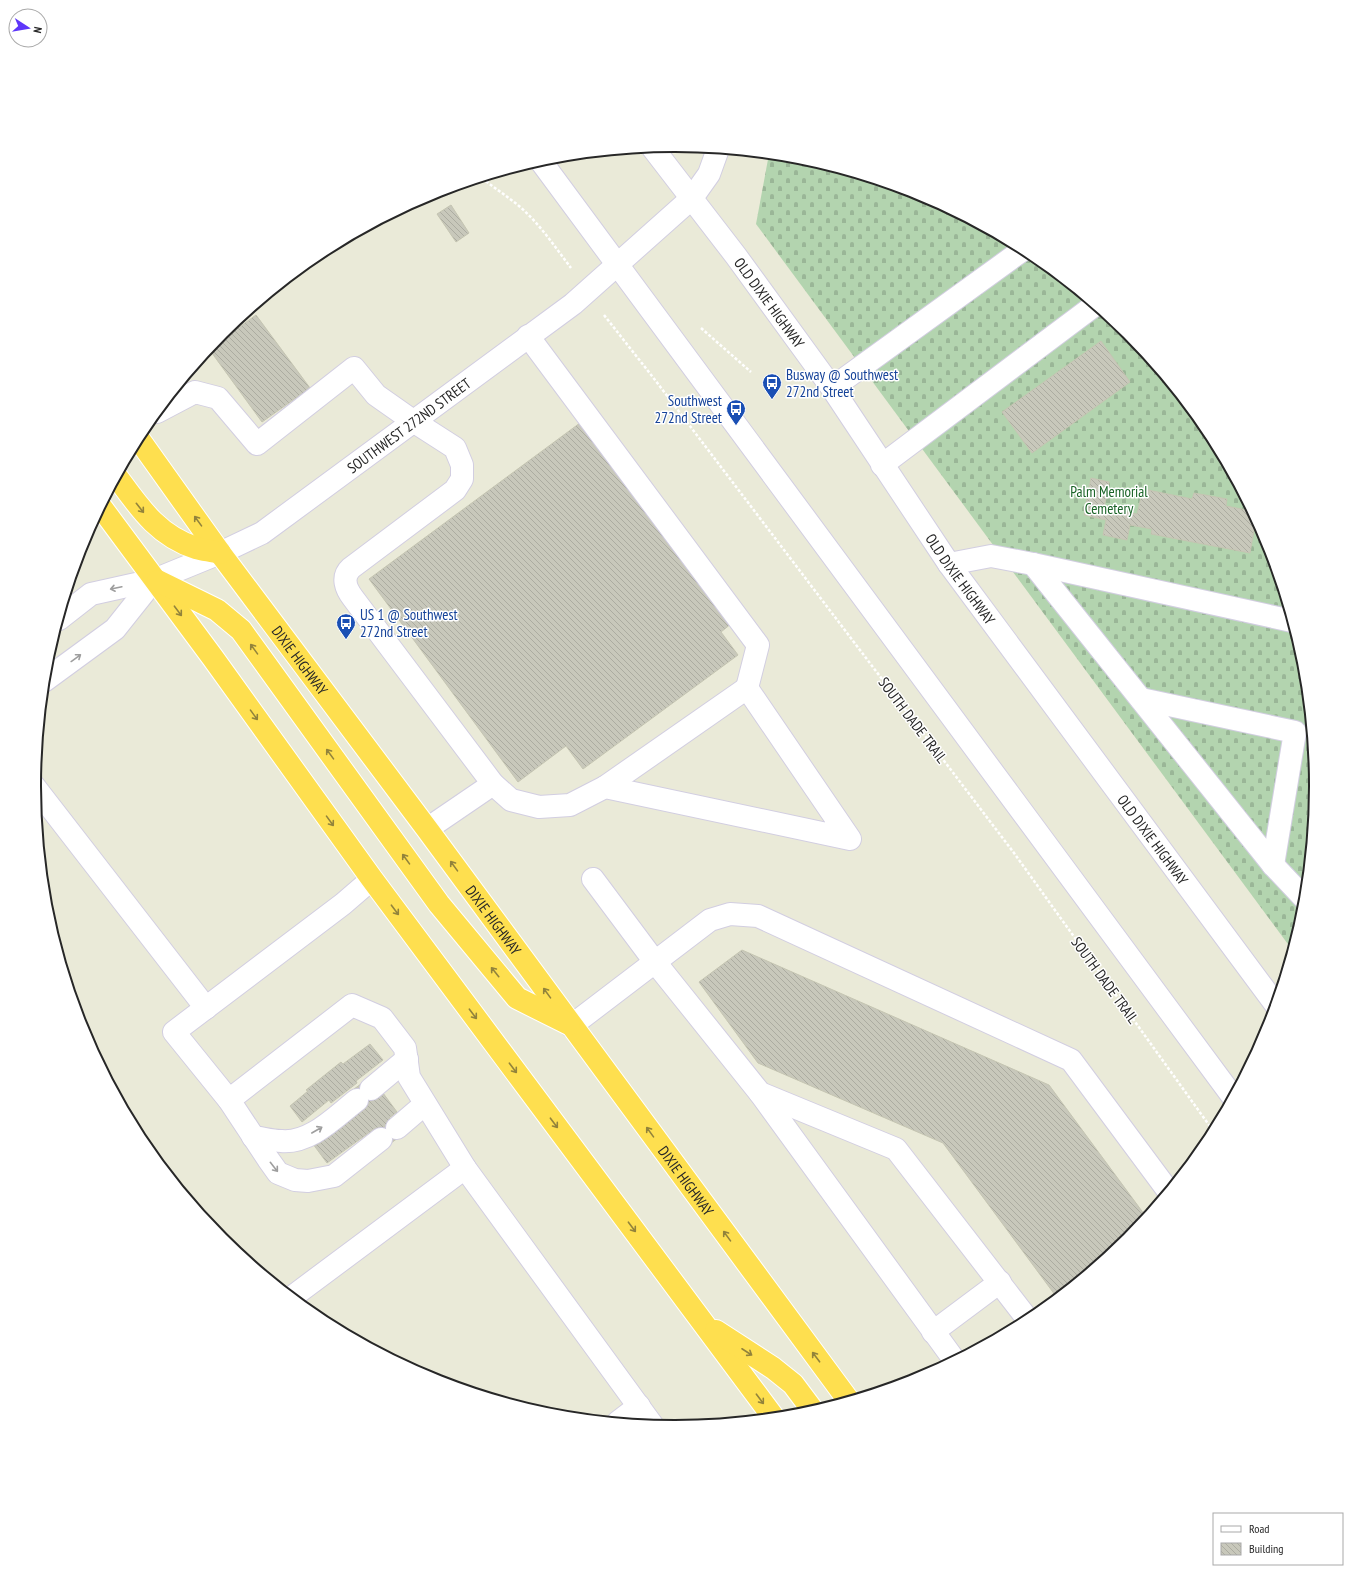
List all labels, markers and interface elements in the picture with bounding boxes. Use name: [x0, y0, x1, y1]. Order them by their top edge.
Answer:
north arrow: [8, 8, 48, 48]
text: N: [30, 26, 45, 34]
street label: OLD DIXIE HIGHWAY: [730, 253, 809, 352]
place label: Busway @ Southwest 272nd Street: [786, 365, 898, 401]
bus stop icon: Busway @ Southwest 272nd Street: [761, 372, 783, 400]
street label: SOUTHWEST 272ND STREET: [343, 373, 474, 477]
place label: Southwest 272nd Street: [654, 391, 722, 427]
bus stop icon: Southwest 272nd Street: [725, 398, 747, 426]
park label: Palm Memorial Cemetery: [1070, 482, 1148, 518]
one-way arrow: [136, 503, 145, 514]
one-way arrow: [194, 516, 202, 527]
street label: OLD DIXIE HIGHWAY: [922, 530, 1000, 628]
one-way arrow: [110, 584, 123, 592]
place label: US 1 @ Southwest 272nd Street: [360, 605, 458, 641]
one-way arrow: [173, 606, 182, 617]
bus stop icon: US 1 @ Southwest 272nd Street: [335, 612, 357, 640]
street label: DIXIE HIGHWAY: [268, 622, 332, 699]
one-way arrow: [250, 643, 258, 654]
one-way arrow: [70, 653, 81, 662]
street label: SOUTH DADE TRAIL: [875, 673, 952, 767]
one-way arrow: [250, 709, 258, 720]
one-way arrow: [326, 749, 334, 760]
street label: OLD DIXIE HIGHWAY: [1114, 791, 1193, 888]
one-way arrow: [326, 815, 334, 826]
one-way arrow: [402, 854, 411, 865]
one-way arrow: [450, 861, 458, 872]
street label: DIXIE HIGHWAY: [462, 881, 526, 958]
one-way arrow: [391, 905, 399, 916]
street label: SOUTH DADE TRAIL: [1067, 933, 1143, 1028]
one-way arrow: [491, 967, 500, 978]
one-way arrow: [543, 988, 552, 999]
one-way arrow: [469, 1009, 477, 1020]
one-way arrow: [509, 1062, 517, 1073]
one-way arrow: [550, 1117, 558, 1128]
one-way arrow: [311, 1126, 323, 1134]
one-way arrow: [645, 1126, 654, 1137]
street label: DIXIE HIGHWAY: [654, 1142, 718, 1219]
one-way arrow: [269, 1161, 278, 1172]
one-way arrow: [628, 1221, 636, 1232]
one-way arrow: [723, 1231, 731, 1242]
one-way arrow: [742, 1348, 753, 1356]
one-way arrow: [812, 1352, 820, 1363]
one-way arrow: [756, 1393, 764, 1404]
legend: [1213, 1513, 1343, 1565]
text: Road: [1249, 1521, 1269, 1536]
text: Building: [1249, 1541, 1284, 1556]

